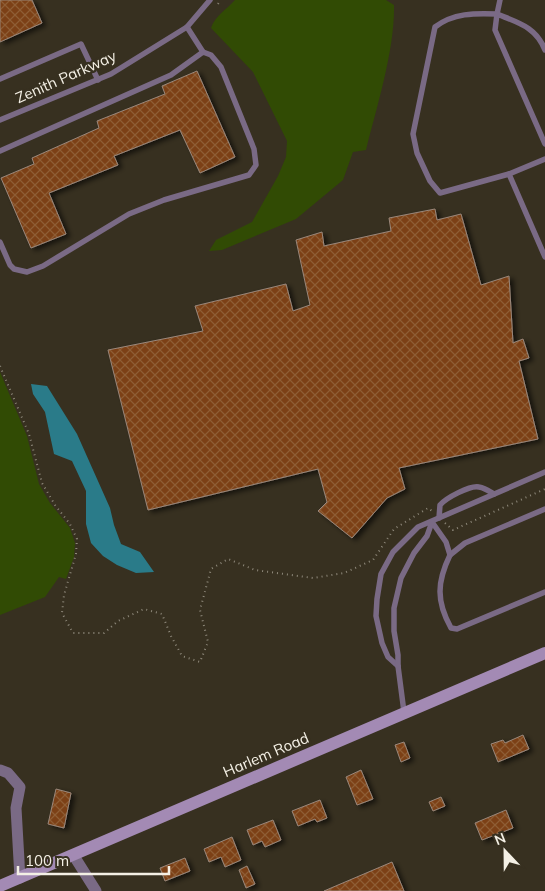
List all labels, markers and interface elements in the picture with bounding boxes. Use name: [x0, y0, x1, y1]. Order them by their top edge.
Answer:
street label: Zenith Parkway: [12, 46, 119, 107]
street label: Harlem Road: [220, 728, 312, 781]
north arrow: [480, 826, 530, 876]
text: N: [492, 829, 508, 849]
scale bar: [18, 844, 169, 876]
text: 100 m: [25, 851, 69, 870]

